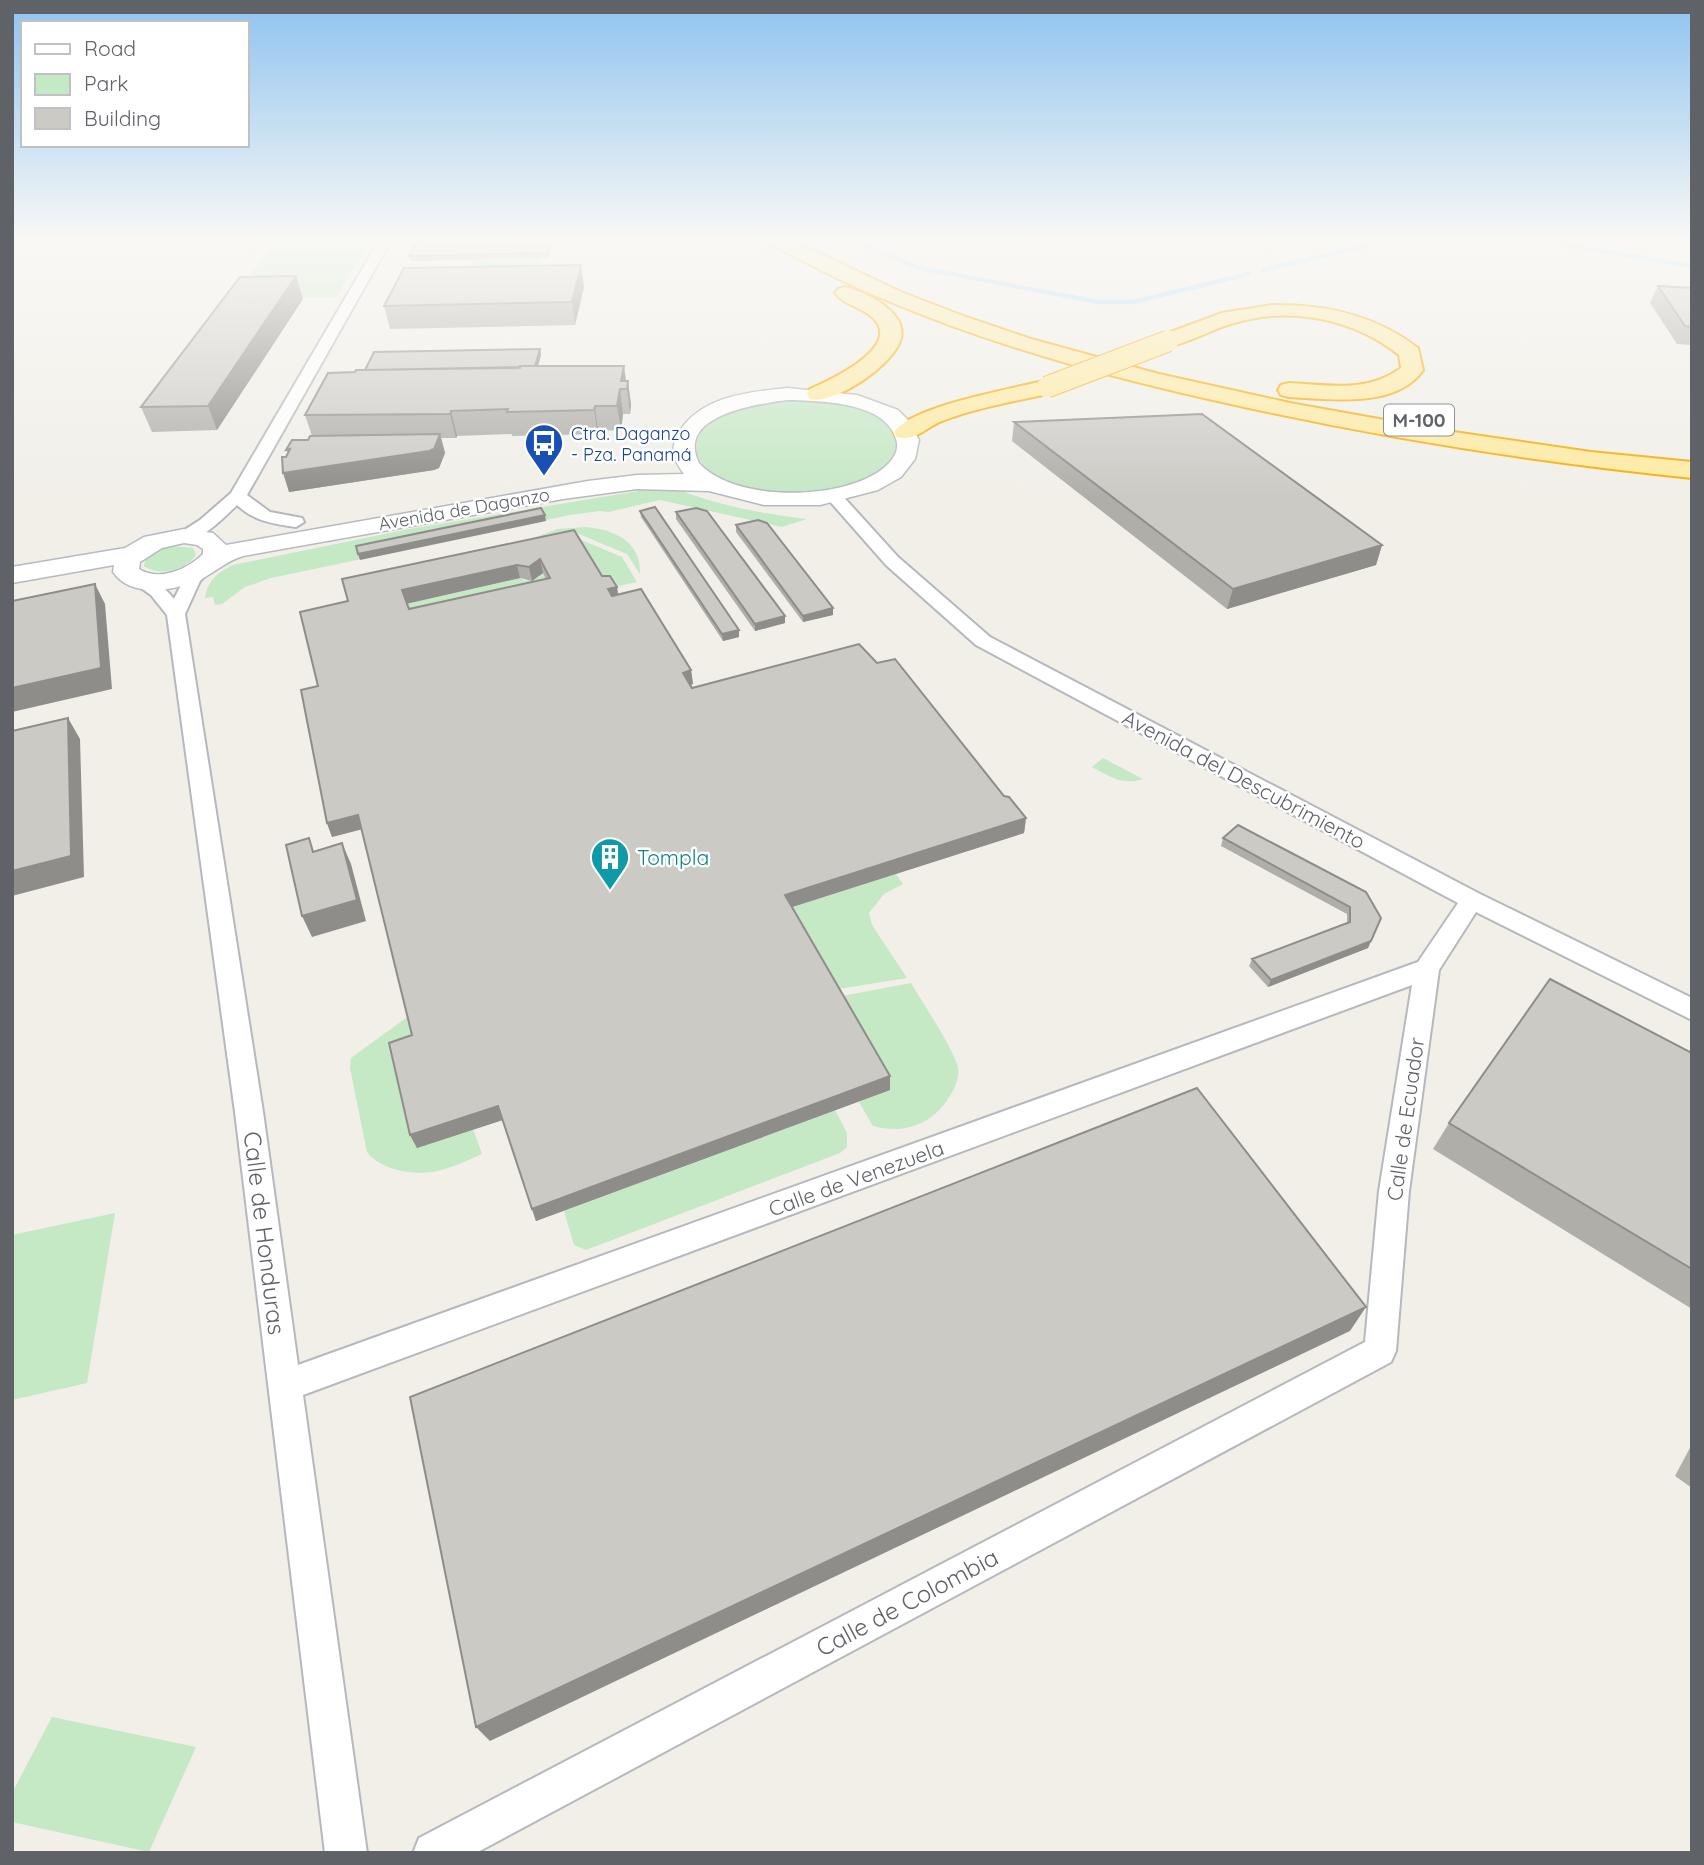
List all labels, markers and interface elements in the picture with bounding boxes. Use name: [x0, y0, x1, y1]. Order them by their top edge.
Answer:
legend: [21, 21, 248, 147]
text: Road: [84, 35, 136, 61]
text: Park: [84, 70, 128, 96]
text: Building: [84, 105, 161, 131]
road number: M-100: [1384, 404, 1454, 436]
bus stop icon: Ctra. Daganzo - Pza. Panamá: [523, 422, 565, 477]
place label: Ctra. Daganzo - Pza. Panamá: [571, 422, 692, 466]
street label: Avenida de Daganzo: [377, 483, 551, 535]
street label: Avenida del Descubrimiento: [1118, 704, 1370, 854]
building icon: Tompla: [589, 836, 631, 891]
place label: Tompla: [637, 844, 709, 870]
street label: Calle de Ecuador: [1381, 1036, 1429, 1202]
street label: Calle de Honduras: [238, 1130, 292, 1336]
street label: Calle de Venezuela: [765, 1134, 947, 1222]
street label: Calle de Colombia: [811, 1541, 1003, 1663]

